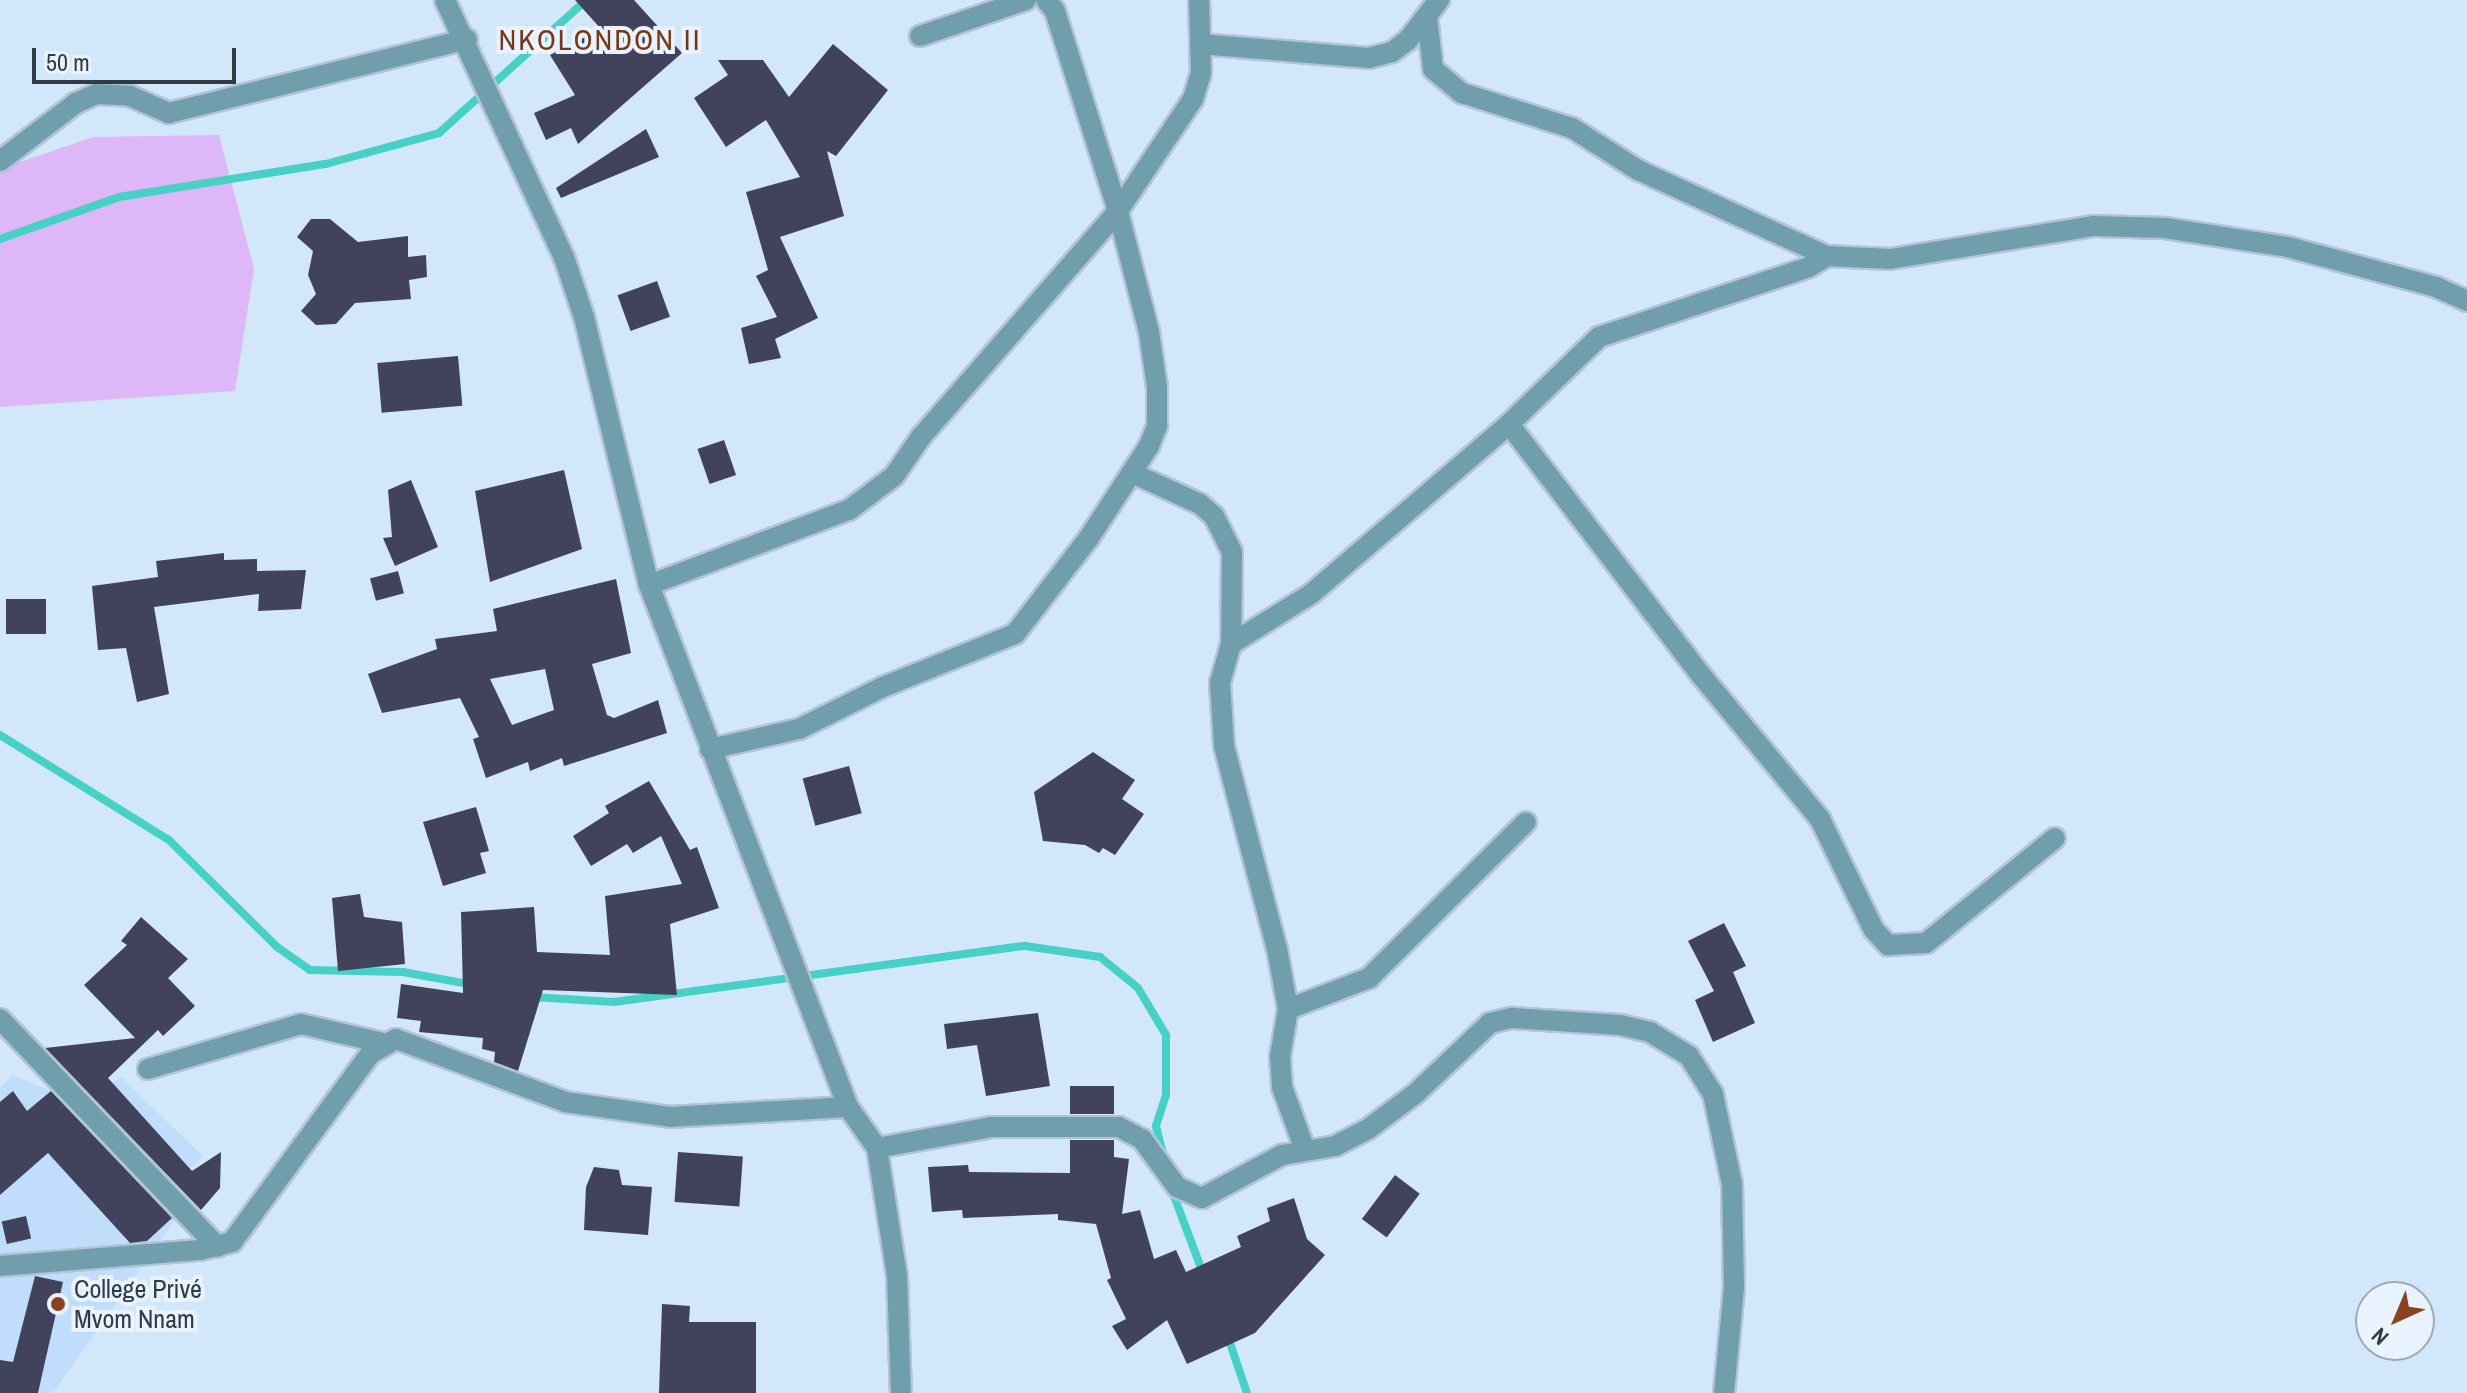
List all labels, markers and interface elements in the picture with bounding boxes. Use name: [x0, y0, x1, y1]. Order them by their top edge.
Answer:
district label: NKOLONDON II: [498, 21, 702, 57]
scale bar: [36, 32, 240, 82]
text: 50 m: [46, 46, 90, 78]
place label: College Privé Mvom Nnam: [74, 1273, 202, 1334]
north arrow: [2355, 1281, 2435, 1361]
marker: College Privé Mvom Nnam: [49, 1295, 67, 1313]
text: N: [2365, 1322, 2395, 1352]

